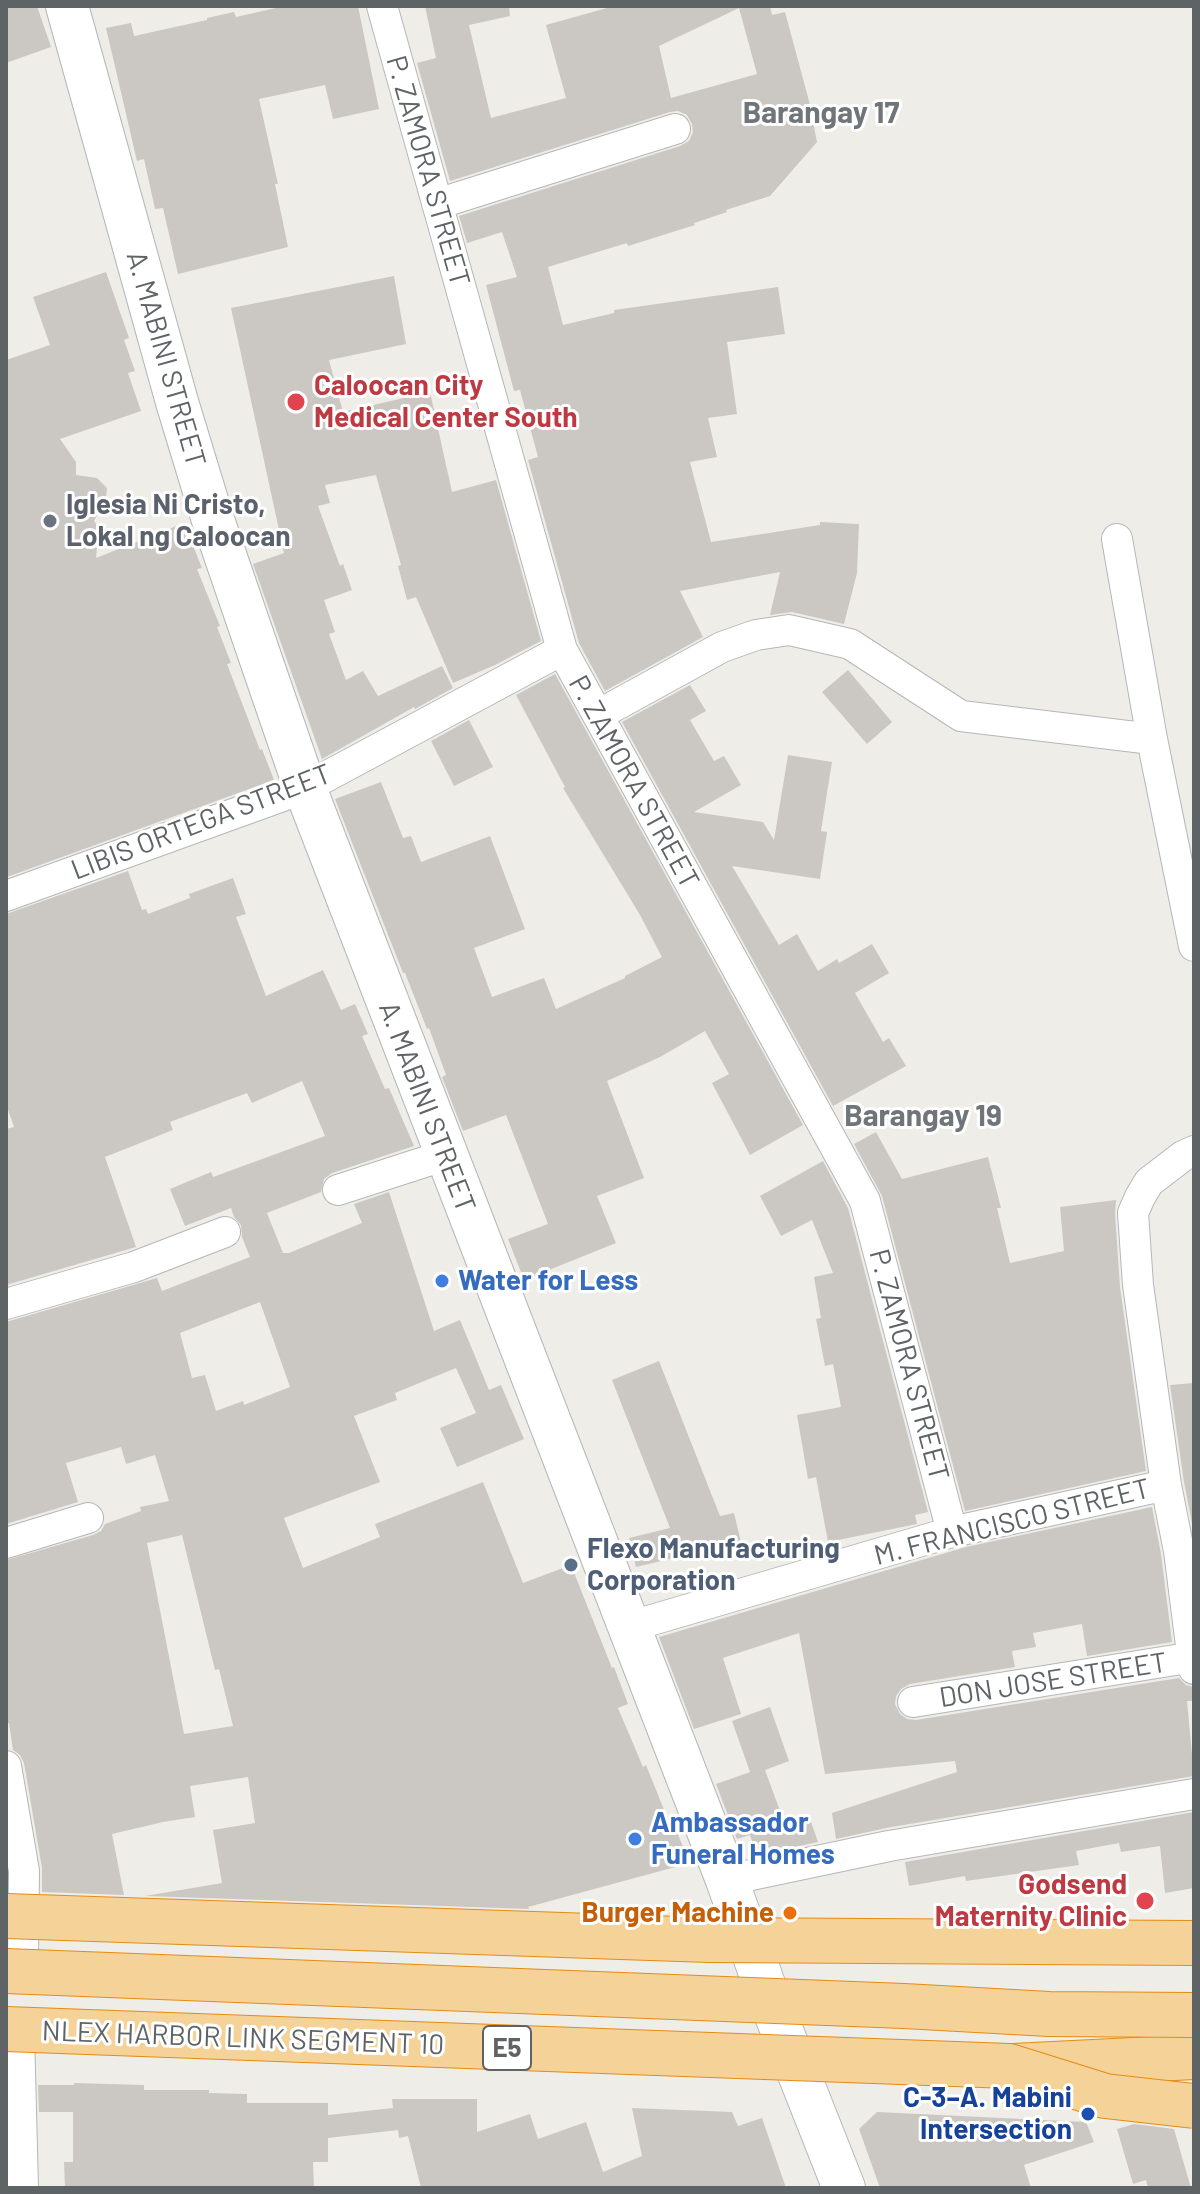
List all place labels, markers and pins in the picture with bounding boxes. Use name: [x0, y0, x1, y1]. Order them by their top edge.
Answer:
place label: Caloocan City Medical Center South: [314, 369, 578, 435]
marker: Caloocan City Medical Center South: [285, 391, 307, 413]
place label: Iglesia Ni Cristo, Lokal ng Caloocan: [66, 488, 291, 554]
marker: Iglesia Ni Cristo, Lokal ng Caloocan: [41, 512, 59, 530]
place label: Water for Less: [458, 1264, 638, 1298]
marker: Water for Less: [433, 1272, 451, 1290]
place label: Flexo Manufacturing Corporation: [587, 1532, 840, 1598]
marker: Flexo Manufacturing Corporation: [562, 1556, 580, 1574]
place label: Ambassador Funeral Homes: [651, 1806, 835, 1872]
marker: Ambassador Funeral Homes: [626, 1830, 644, 1848]
place label: Godsend Maternity Clinic: [935, 1868, 1127, 1934]
marker: Godsend Maternity Clinic: [1134, 1890, 1156, 1912]
place label: Burger Machine: [581, 1896, 774, 1930]
marker: Burger Machine: [781, 1904, 799, 1922]
place label: C-3–A. Mabini Intersection: [903, 2081, 1072, 2147]
marker: C-3–A. Mabini Intersection: [1079, 2105, 1097, 2123]

